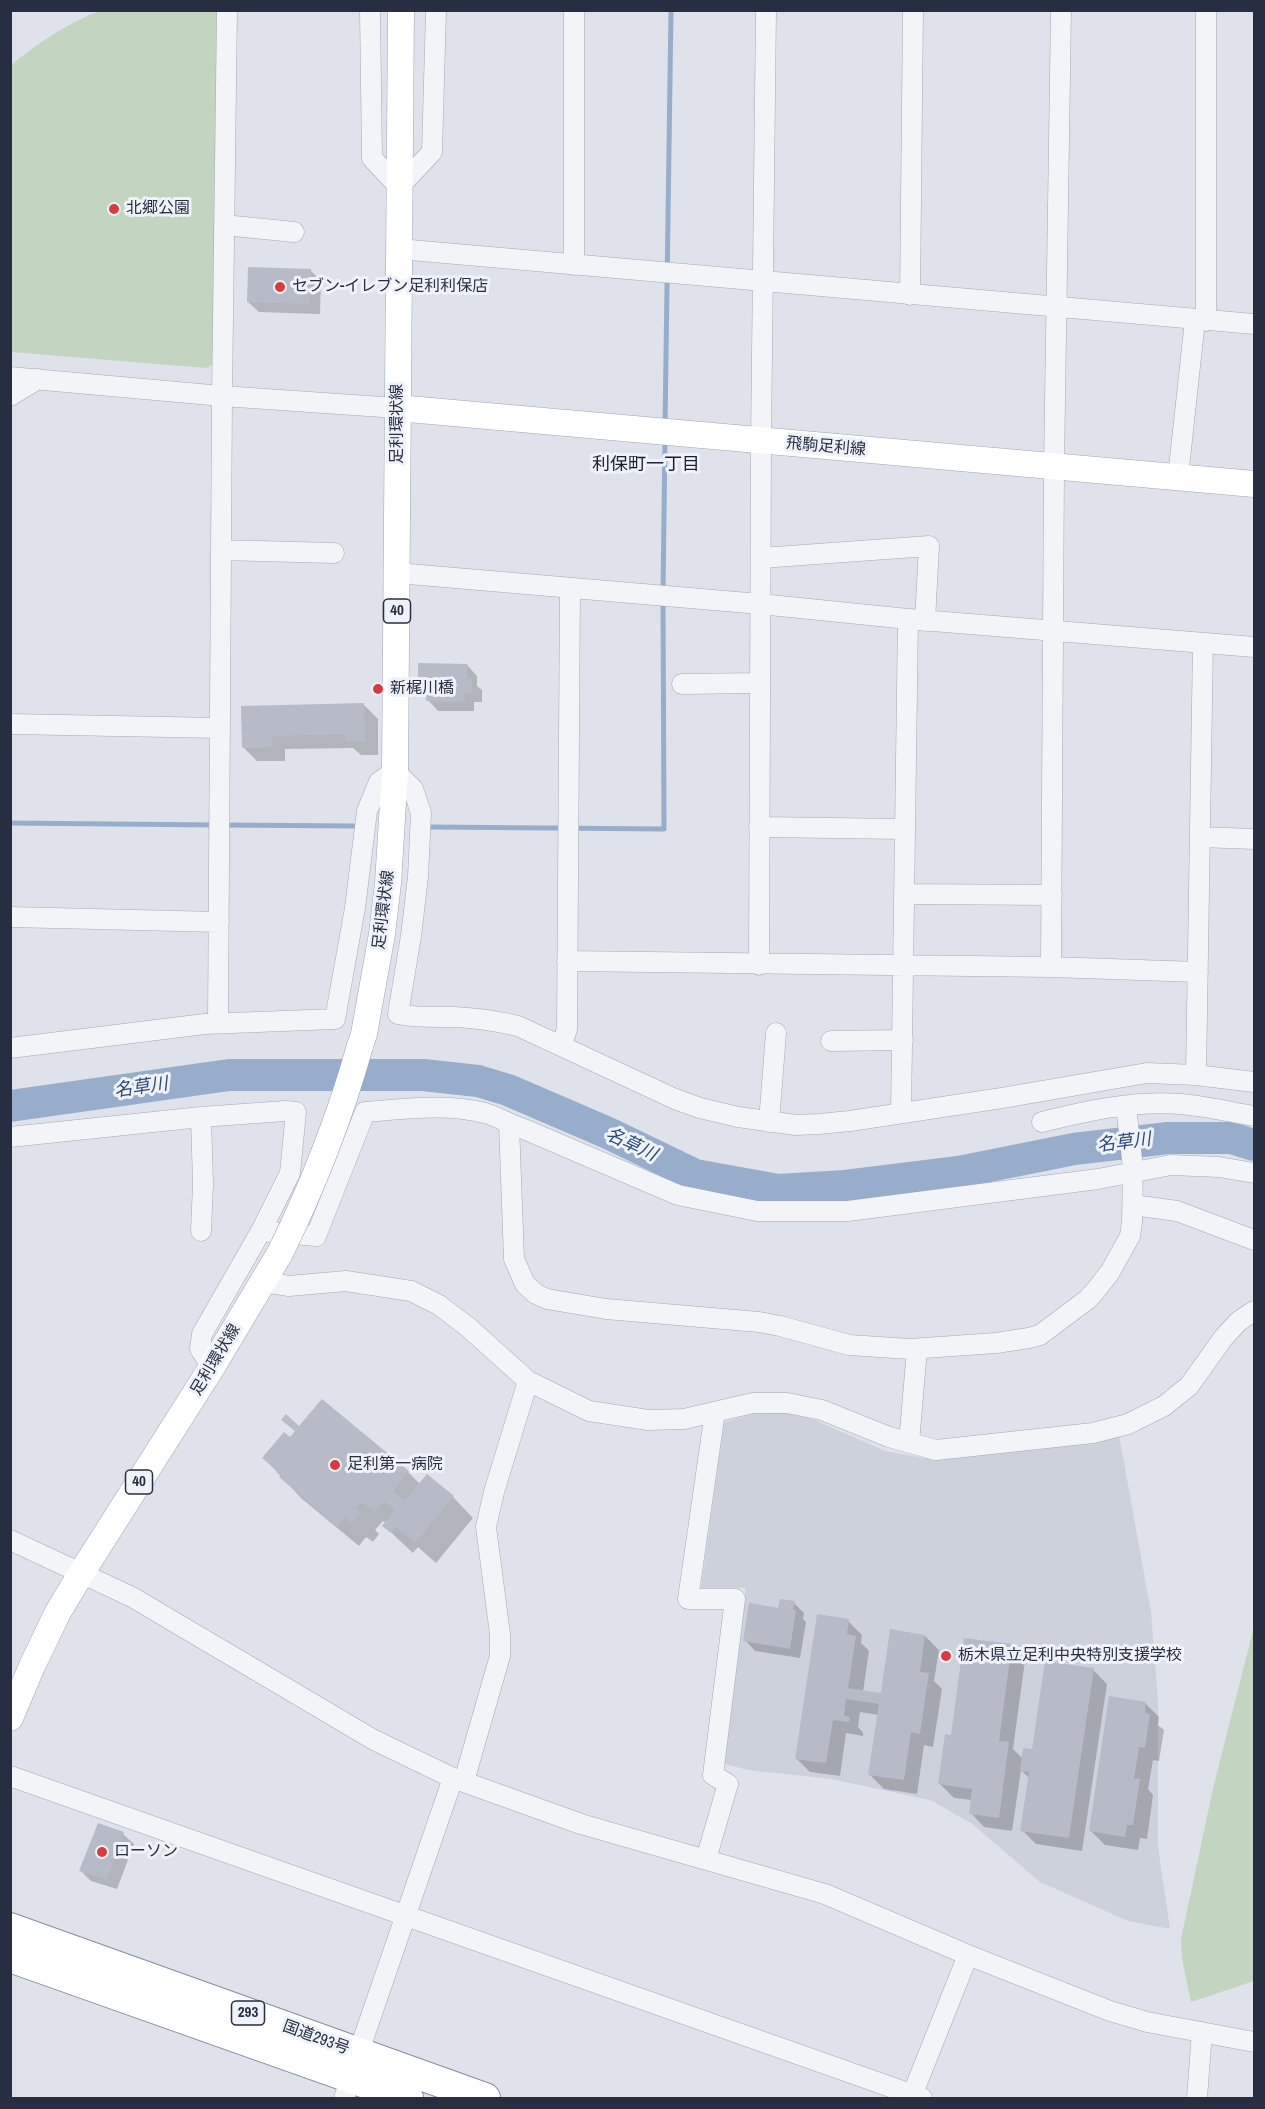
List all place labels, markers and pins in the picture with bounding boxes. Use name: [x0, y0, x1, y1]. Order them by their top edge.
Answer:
place label: 北郷公園: [126, 199, 190, 219]
marker: 北郷公園: [107, 202, 121, 216]
place label: セブン-イレブン足利利保店: [292, 277, 488, 297]
marker: セブン-イレブン足利利保店: [273, 280, 287, 294]
place label: 新梶川橋: [390, 679, 454, 699]
marker: 新梶川橋: [371, 682, 385, 696]
place label: 足利第一病院: [347, 1455, 443, 1475]
marker: 足利第一病院: [328, 1458, 342, 1472]
place label: 栃木県立足利中央特別支援学校: [958, 1646, 1182, 1666]
marker: 栃木県立足利中央特別支援学校: [939, 1649, 953, 1663]
place label: ローソン: [114, 1842, 178, 1862]
marker: ローソン: [95, 1845, 109, 1859]

